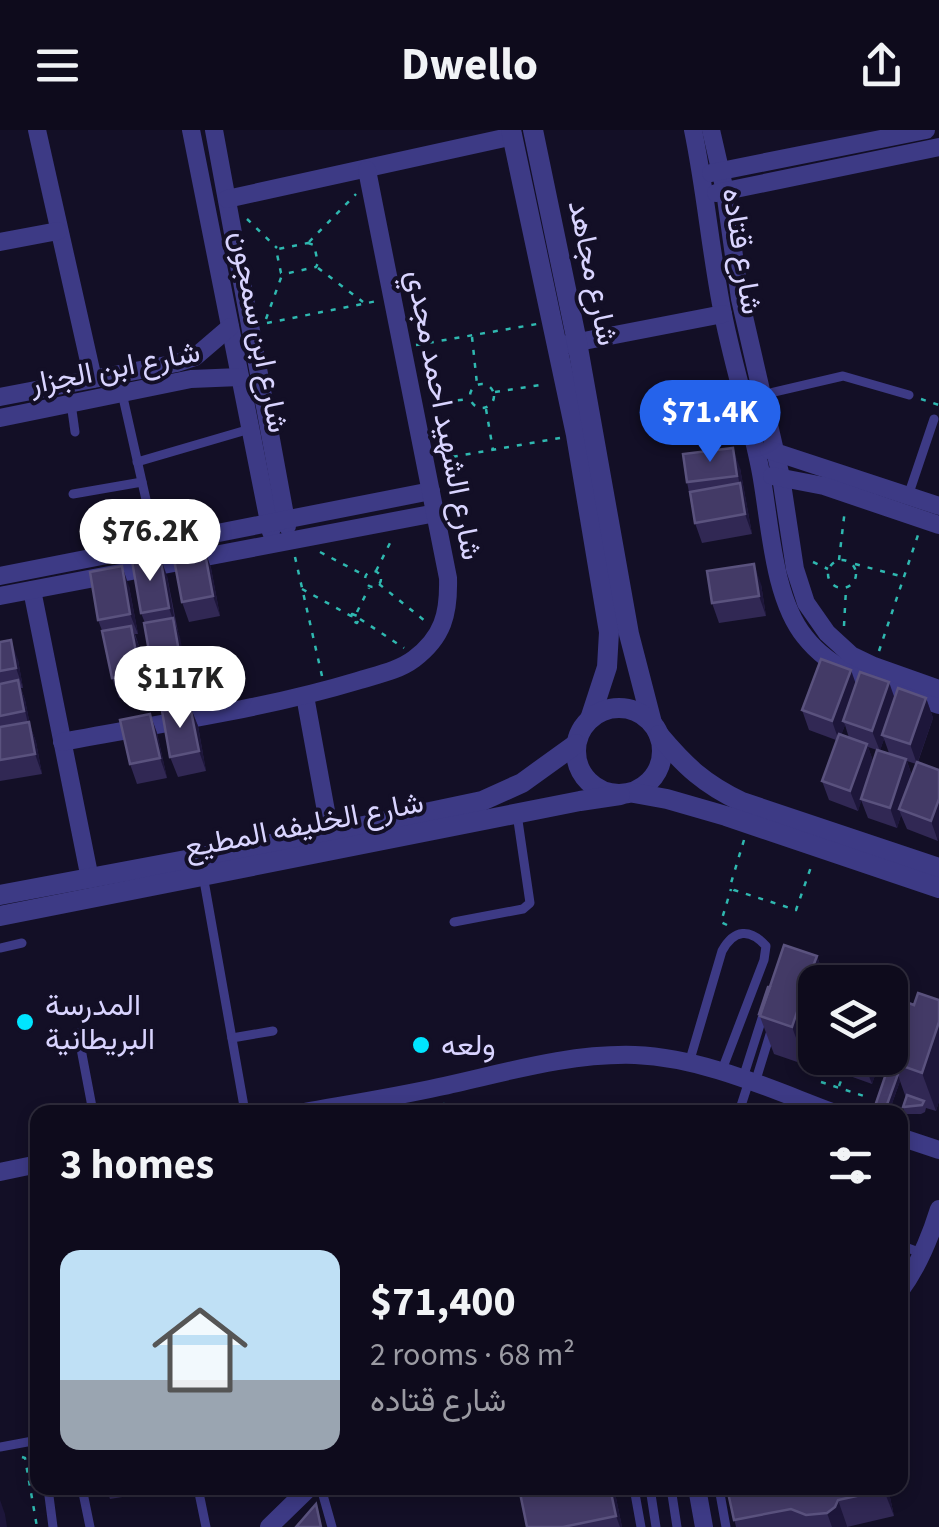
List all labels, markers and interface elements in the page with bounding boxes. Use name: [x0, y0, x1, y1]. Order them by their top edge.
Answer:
text: Dwello: [401, 33, 538, 97]
icon: menu: [30, 38, 85, 93]
icon: share: [854, 38, 909, 93]
street label: شارع قتاده: [711, 185, 773, 317]
street label: شارع مجاهد: [557, 196, 629, 350]
street label: شارع ابن سمجون: [218, 227, 300, 437]
street label: شارع الشهيد احمد مجدي: [393, 266, 493, 564]
street label: شارع ابن الجزار: [25, 330, 204, 406]
pin: $71.4K: [629, 380, 791, 465]
text: $71.4K: [662, 389, 758, 435]
pin: $76.2K: [69, 499, 231, 584]
text: $76.2K: [102, 508, 198, 554]
pin: $117K: [110, 646, 250, 731]
text: $117K: [136, 655, 224, 701]
street label: شارع الخليفه المطيع: [181, 781, 427, 869]
map controls: [798, 965, 908, 1075]
button: layers: [798, 965, 908, 1075]
place label: المدرسة البريطانية: [45, 984, 155, 1061]
marker: المدرسة البريطانية: [14, 1011, 36, 1033]
place label: ولعه: [441, 1024, 496, 1067]
marker: ولعه: [410, 1034, 432, 1056]
text: 3 homes: [60, 1135, 214, 1195]
icon: filters: [823, 1138, 878, 1193]
text: $71,400: [370, 1272, 516, 1332]
icon: home: [140, 1290, 260, 1410]
text: 2 rooms · 68 m²: [370, 1332, 575, 1378]
text: شارع قتاده: [370, 1378, 506, 1424]

